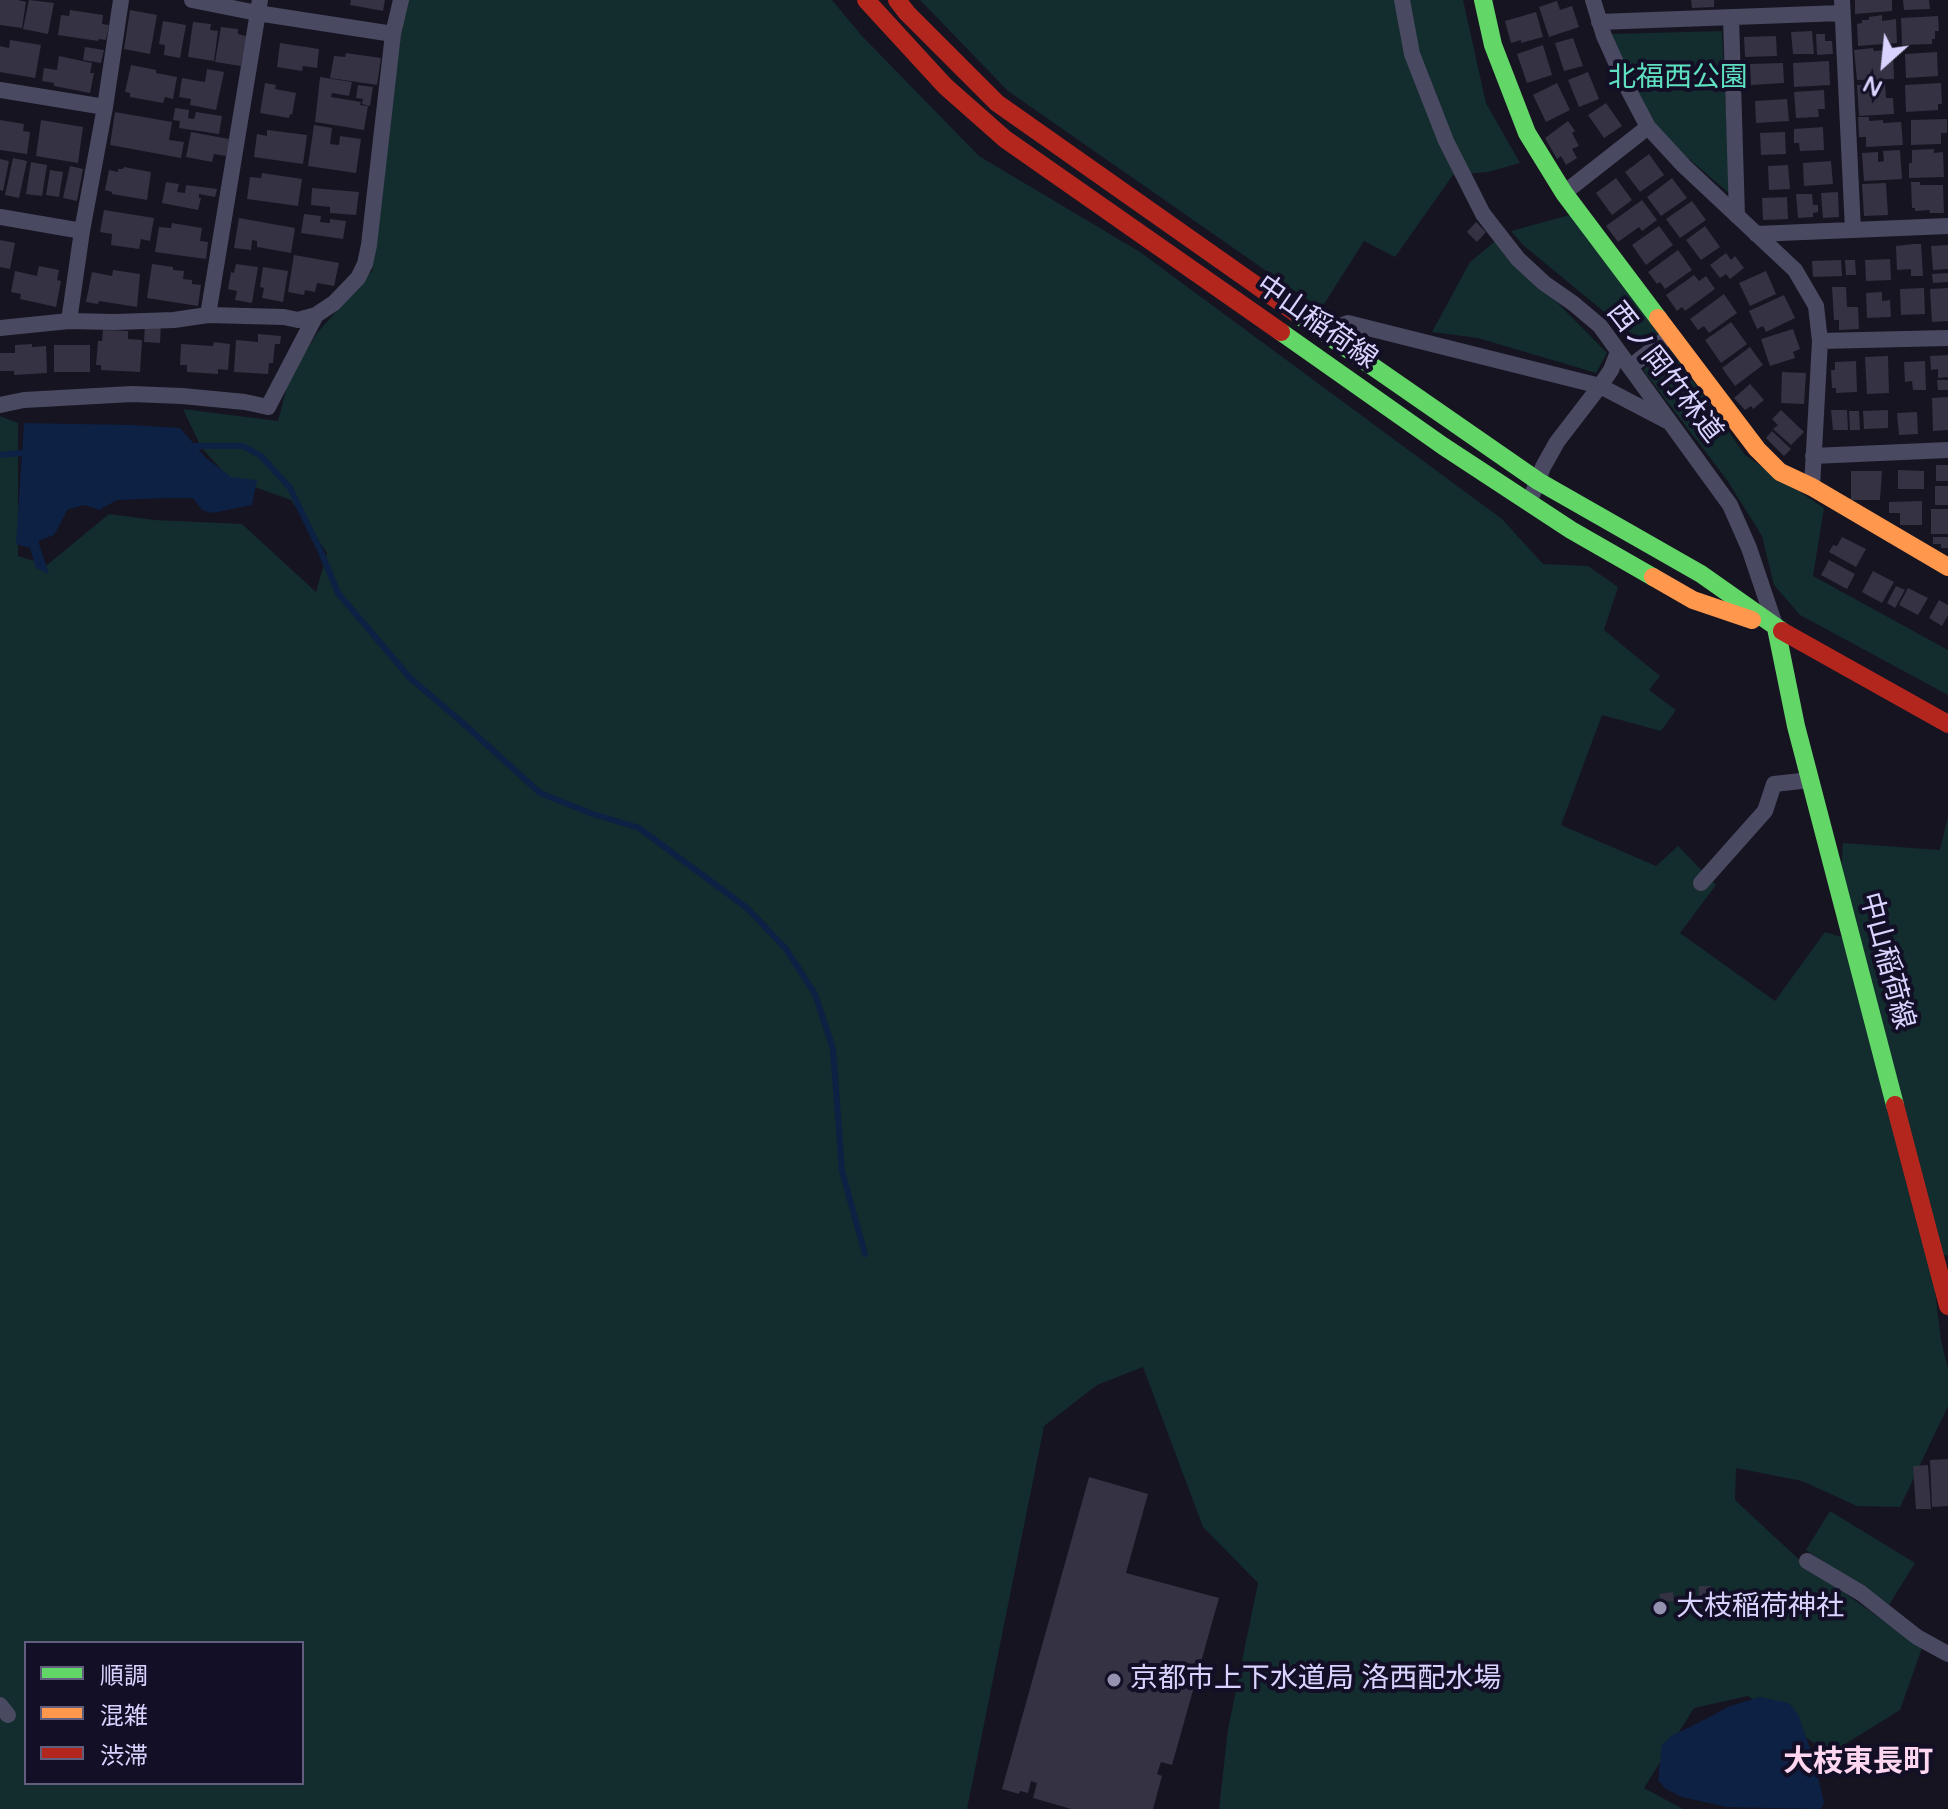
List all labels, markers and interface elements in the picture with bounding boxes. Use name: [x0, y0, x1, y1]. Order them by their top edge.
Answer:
north arrow: [1844, 24, 1924, 104]
park label: 北福西公園: [1608, 62, 1748, 96]
text: N: [1859, 70, 1887, 101]
street label: 中山稲荷線: [1249, 269, 1383, 377]
street label: 西ノ岡竹林道: [1599, 296, 1729, 450]
street label: 中山稲荷線: [1852, 889, 1920, 1033]
place label: 大枝稲荷神社: [1676, 1591, 1844, 1625]
marker: 大枝稲荷神社: [1651, 1599, 1669, 1617]
legend: [24, 1641, 304, 1785]
text: 順調: [100, 1662, 148, 1691]
place label: 京都市上下水道局 洛西配水場: [1130, 1663, 1501, 1697]
marker: 京都市上下水道局 洛西配水場: [1105, 1671, 1123, 1689]
text: 混雑: [100, 1702, 148, 1731]
text: 渋滞: [100, 1742, 148, 1771]
district label: 大枝東長町: [1783, 1745, 1933, 1781]

